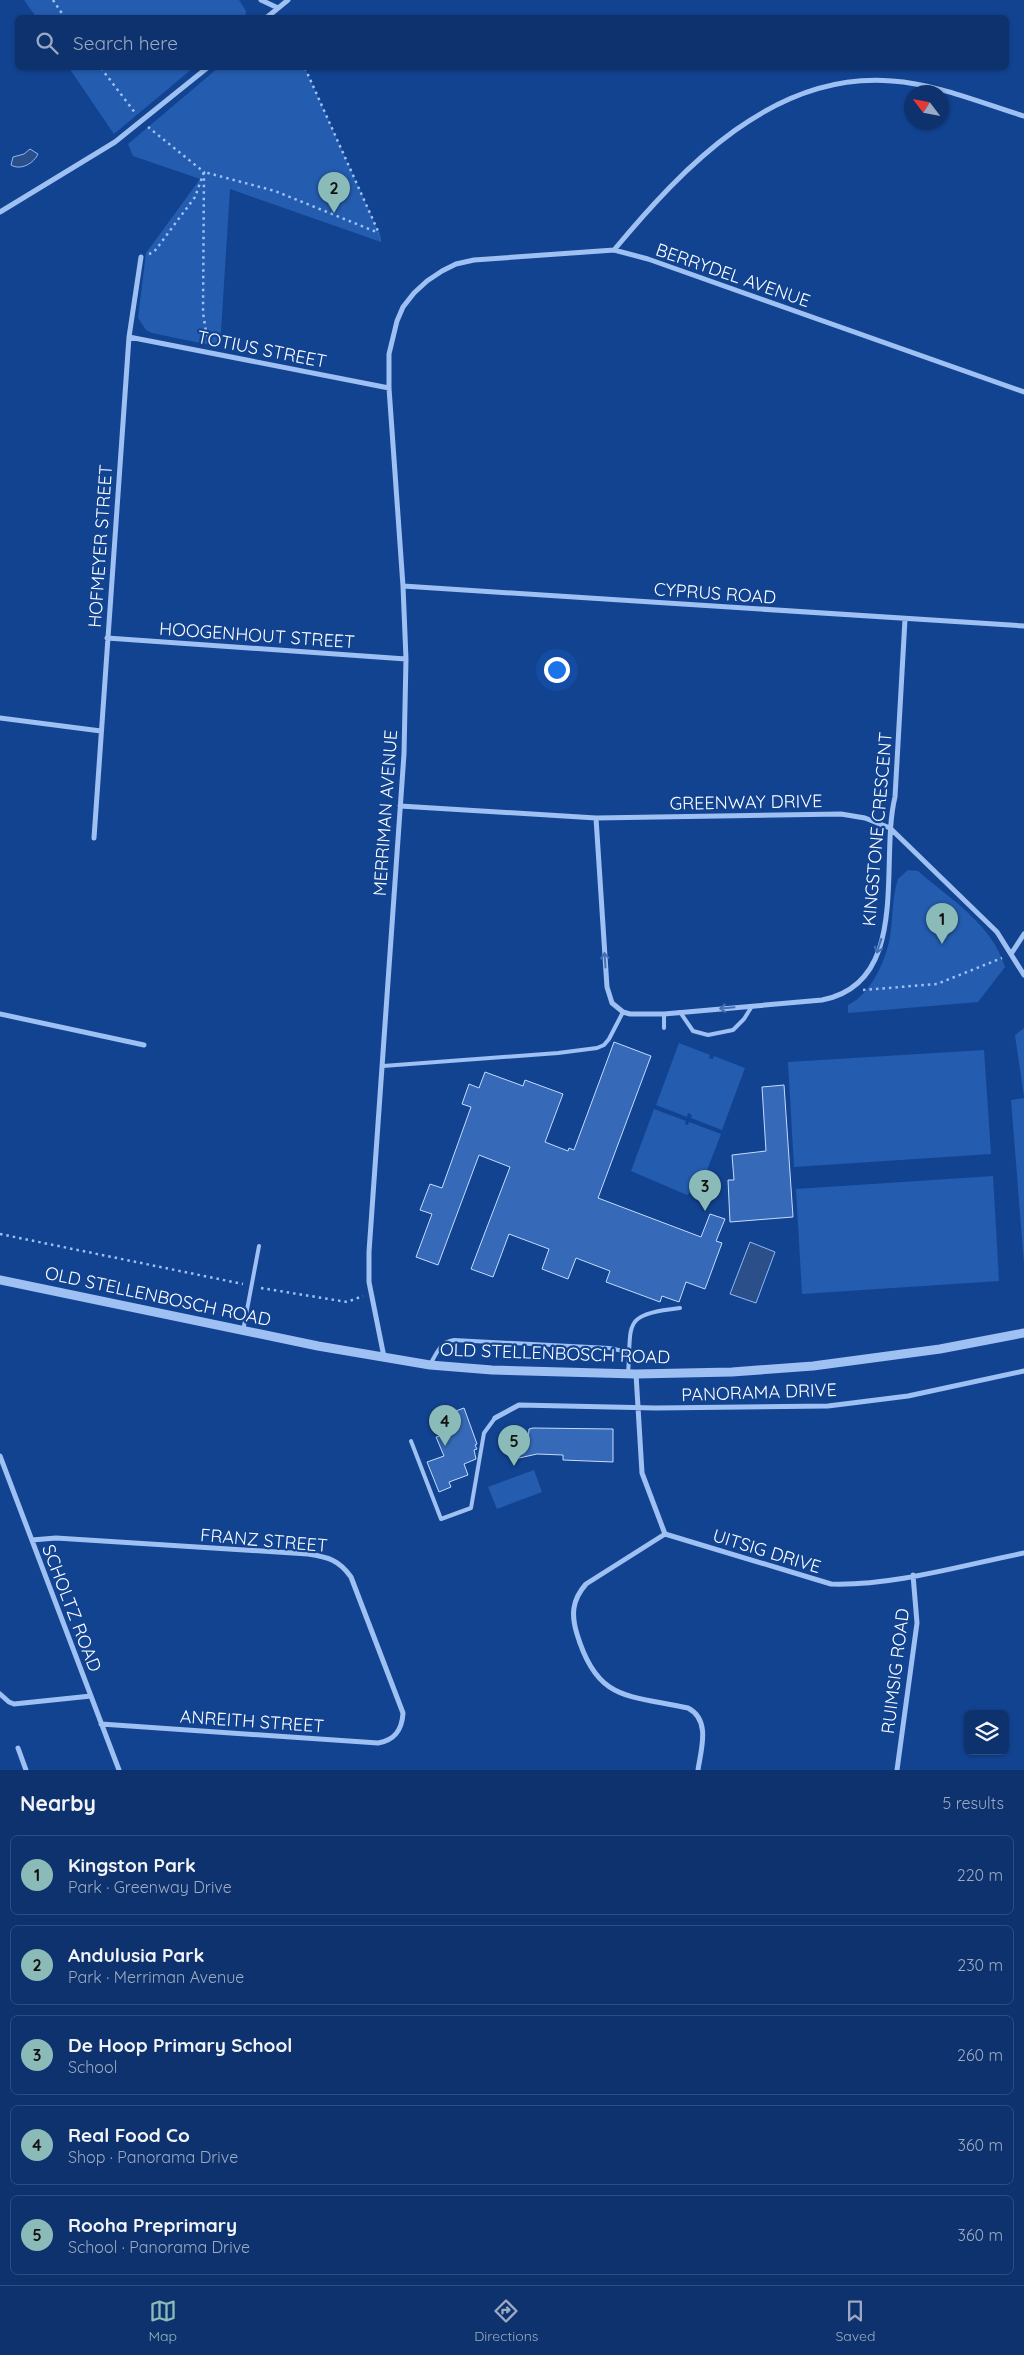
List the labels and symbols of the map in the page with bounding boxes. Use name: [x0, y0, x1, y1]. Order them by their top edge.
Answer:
north arrow: [904, 85, 949, 130]
pin: 2: [318, 172, 350, 213]
street label: BERRYDEL AVENUE: [653, 238, 813, 312]
street label: TOTIUS STREET: [195, 325, 329, 373]
street label: HOFMEYER STREET: [83, 463, 117, 628]
street label: CYPRUS ROAD: [653, 577, 777, 609]
street label: HOOGENHOUT STREET: [158, 617, 356, 653]
your location: [544, 657, 570, 683]
street label: MERRIMAN AVENUE: [368, 729, 402, 897]
street label: KINGSTONE CRESCENT: [857, 731, 897, 927]
street label: GREENWAY DRIVE: [669, 789, 823, 815]
pin: 1: [926, 903, 958, 944]
one-way arrow: [874, 938, 884, 954]
one-way arrow: [601, 952, 610, 968]
one-way arrow: [719, 1003, 735, 1013]
pin: 3: [689, 1170, 721, 1211]
street label: OLD STELLENBOSCH ROAD: [43, 1261, 273, 1331]
street label: OLD STELLENBOSCH ROAD: [440, 1337, 671, 1369]
street label: PANORAMA DRIVE: [681, 1378, 837, 1406]
pin: 4: [429, 1405, 461, 1446]
pin: 5: [498, 1425, 530, 1466]
street label: FRANZ STREET: [199, 1523, 329, 1557]
street label: UITSIG DRIVE: [710, 1524, 824, 1578]
street label: SCHOLTZ ROAD: [37, 1541, 107, 1675]
street label: RUIMSIG ROAD: [876, 1607, 914, 1735]
street label: ANREITH STREET: [179, 1704, 325, 1738]

